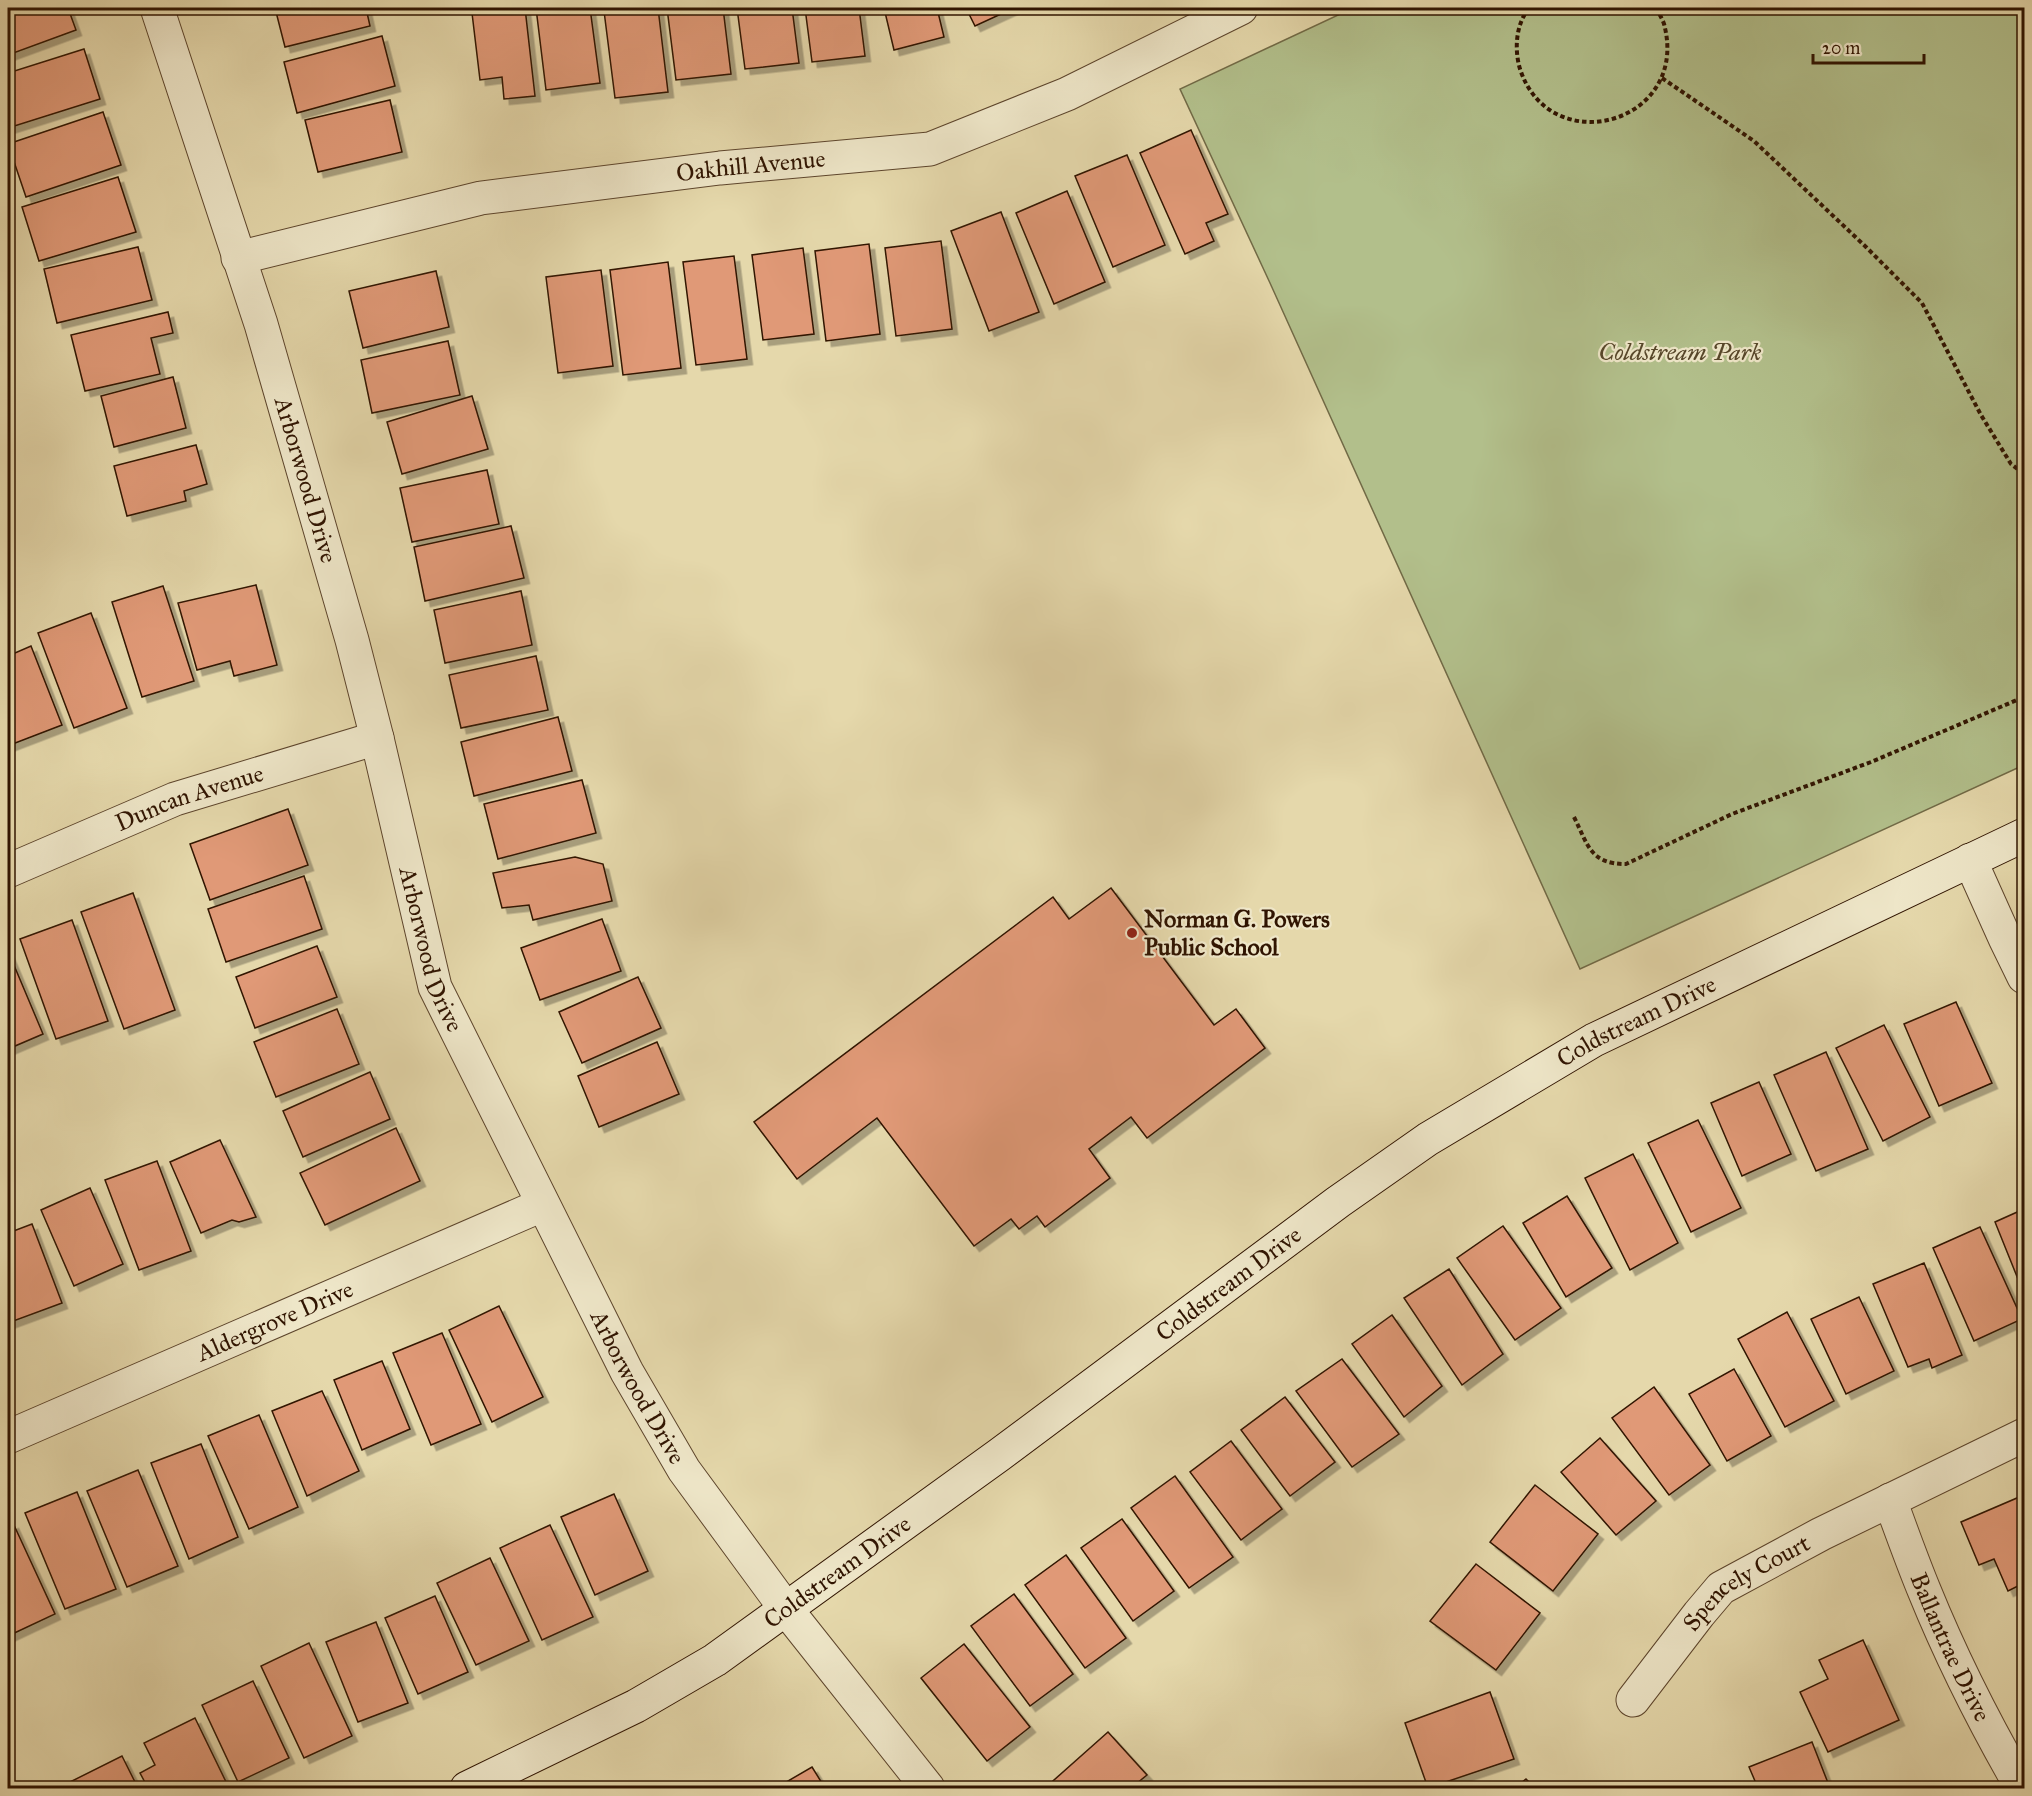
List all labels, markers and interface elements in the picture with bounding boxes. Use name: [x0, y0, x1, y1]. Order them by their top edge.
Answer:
scale bar: [1813, 27, 1924, 65]
text: 20 m: [1822, 37, 1860, 59]
street label: Oakhill Avenue: [674, 144, 827, 188]
park label: Coldstream Park: [1599, 337, 1762, 367]
street label: Arborwood Drive: [268, 393, 344, 566]
street label: Duncan Avenue: [111, 758, 267, 838]
street label: Arborwood Drive: [392, 863, 470, 1037]
place label: Norman G. Powers Public School: [1144, 904, 1330, 962]
marker: Norman G. Powers Public School: [1125, 926, 1139, 940]
street label: Coldstream Drive: [1551, 969, 1721, 1074]
street label: Coldstream Drive: [1150, 1220, 1307, 1348]
street label: Aldergrove Drive: [191, 1274, 358, 1369]
street label: Arborwood Drive: [583, 1304, 692, 1469]
street label: Coldstream Drive: [758, 1509, 917, 1635]
street label: Spencely Court: [1676, 1528, 1815, 1637]
street label: Ballantrae Drive: [1904, 1568, 1998, 1727]

